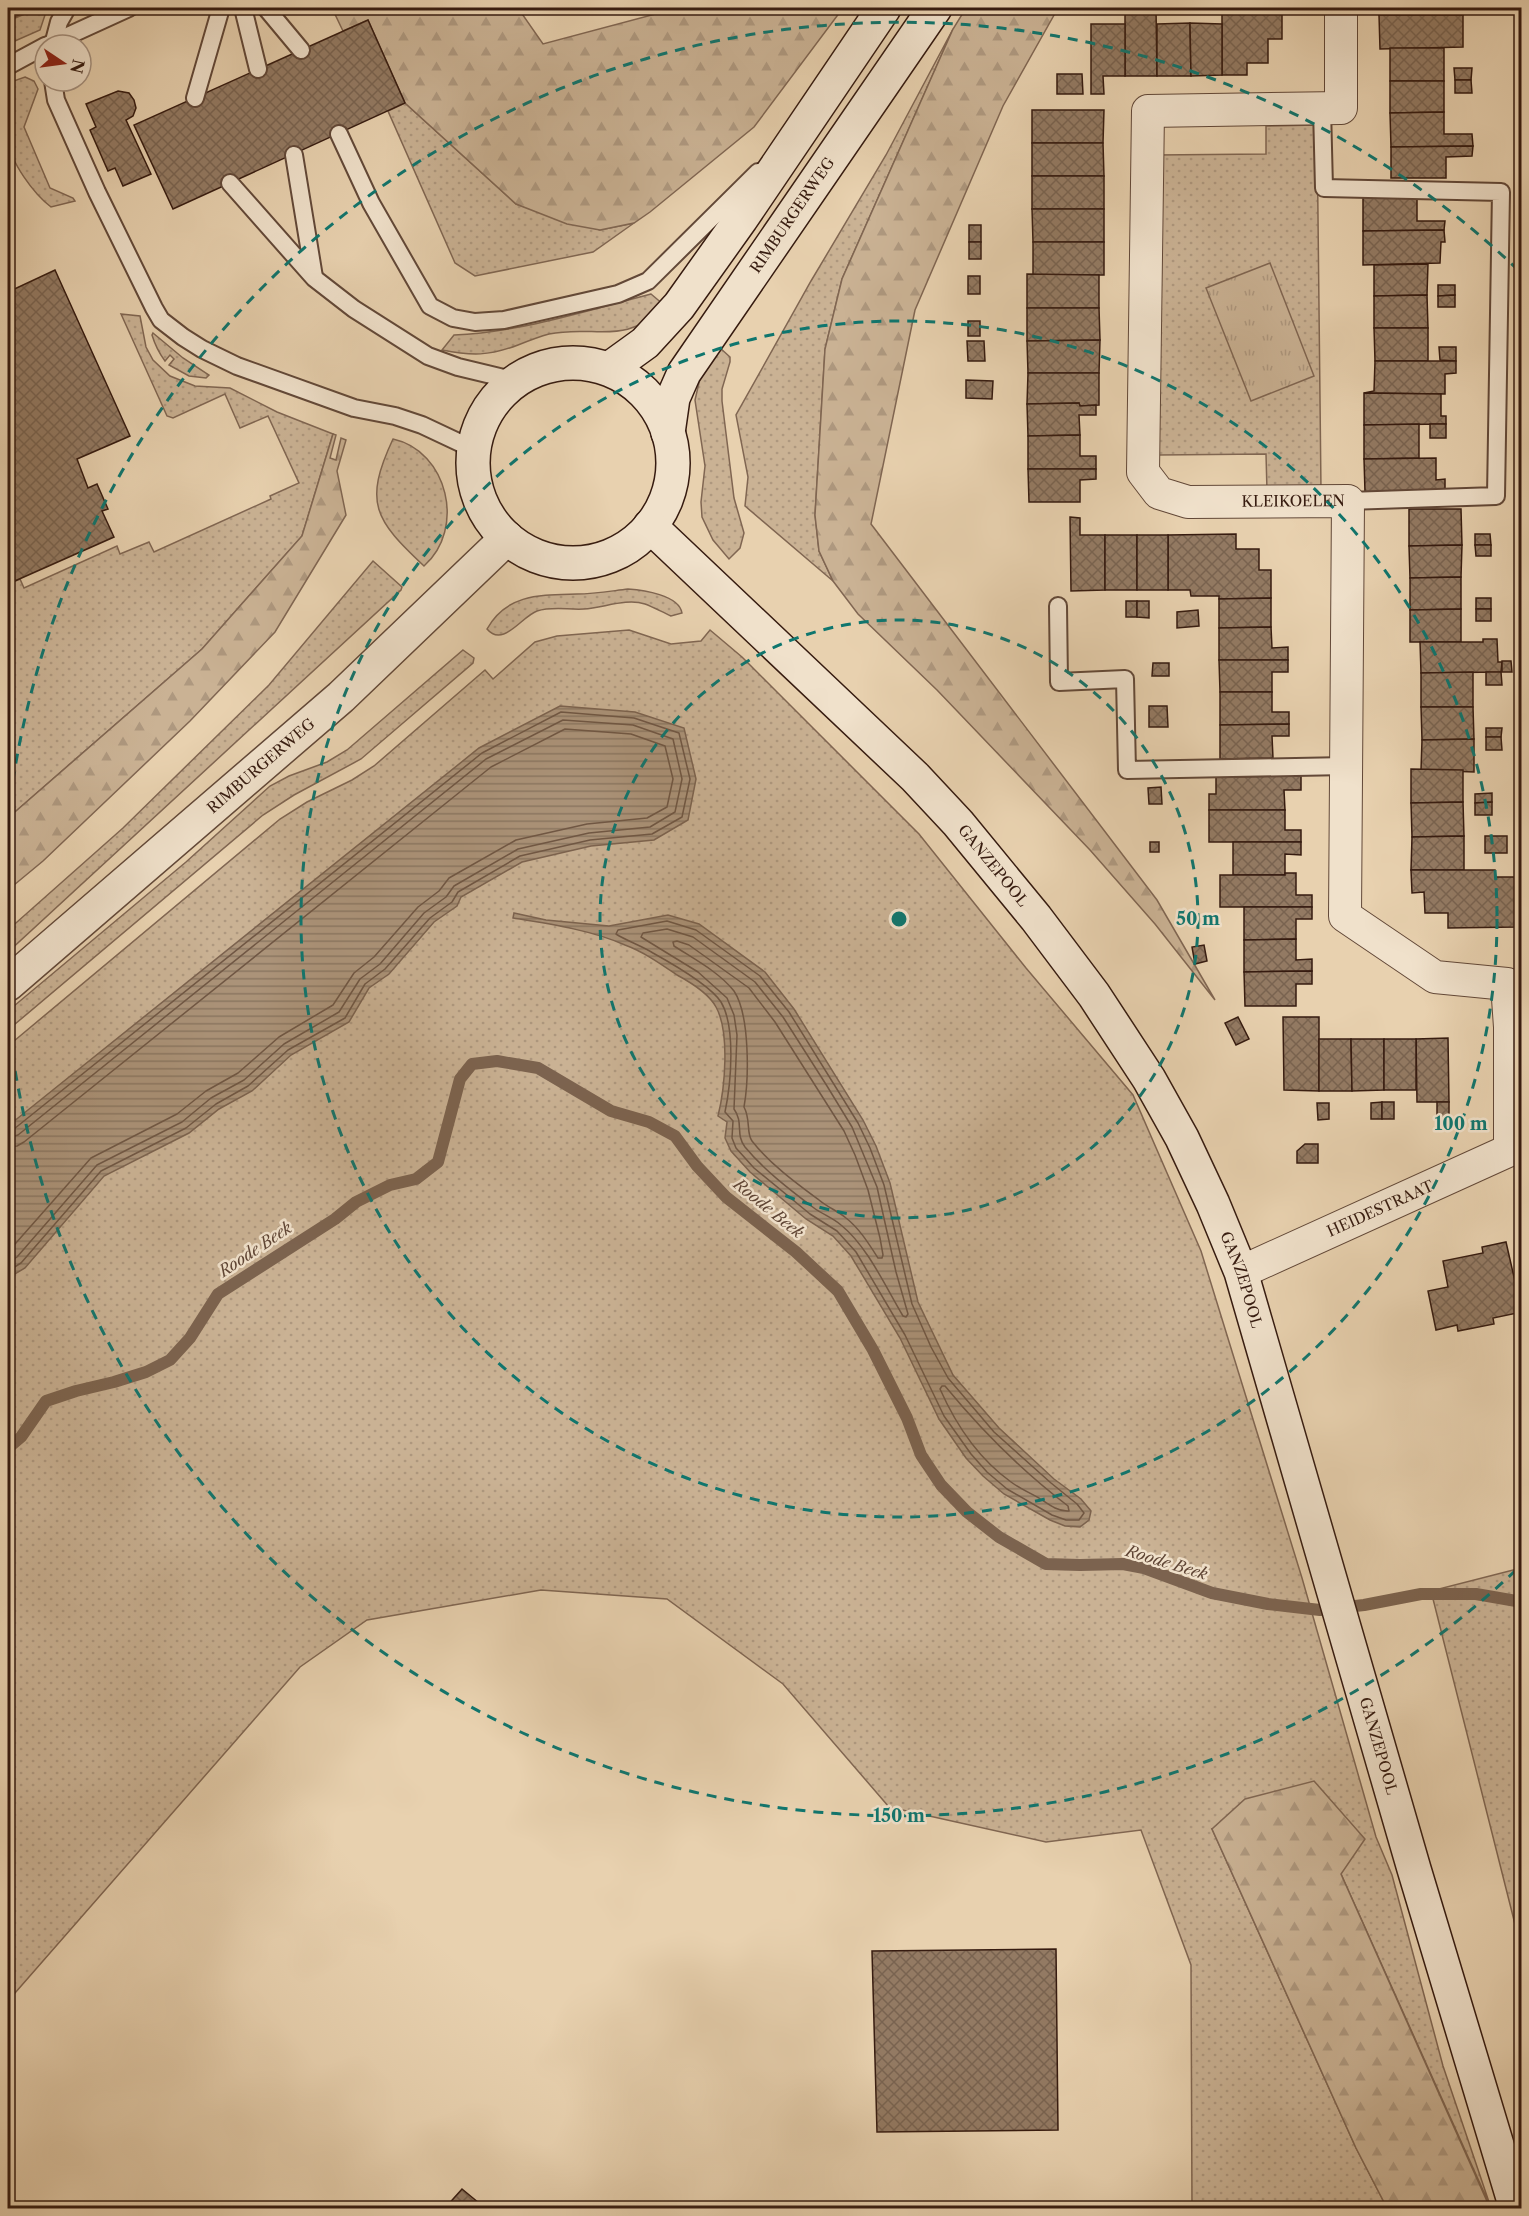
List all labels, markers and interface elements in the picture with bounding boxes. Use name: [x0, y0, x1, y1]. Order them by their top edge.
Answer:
north arrow: [33, 33, 93, 93]
text: N: [66, 57, 89, 75]
street label: RIMBURGERWEG: [746, 154, 838, 277]
street label: KLEIKOELEN: [1241, 491, 1345, 511]
street label: RIMBURGERWEG: [203, 714, 318, 817]
street label: GANZEPOOL: [954, 820, 1033, 910]
text: 50 m: [1176, 908, 1220, 930]
centre of rings: [889, 909, 909, 929]
text: 100 m: [1434, 1113, 1488, 1135]
water label: Roode Beek: [729, 1173, 808, 1243]
street label: HEIDESTRAAT: [1324, 1176, 1437, 1241]
water label: Roode Beek: [213, 1217, 296, 1282]
street label: GANZEPOOL: [1216, 1228, 1267, 1330]
water label: Roode Beek: [1122, 1540, 1211, 1584]
street label: GANZEPOOL: [1356, 1695, 1402, 1797]
text: 150 m: [873, 1805, 925, 1827]

